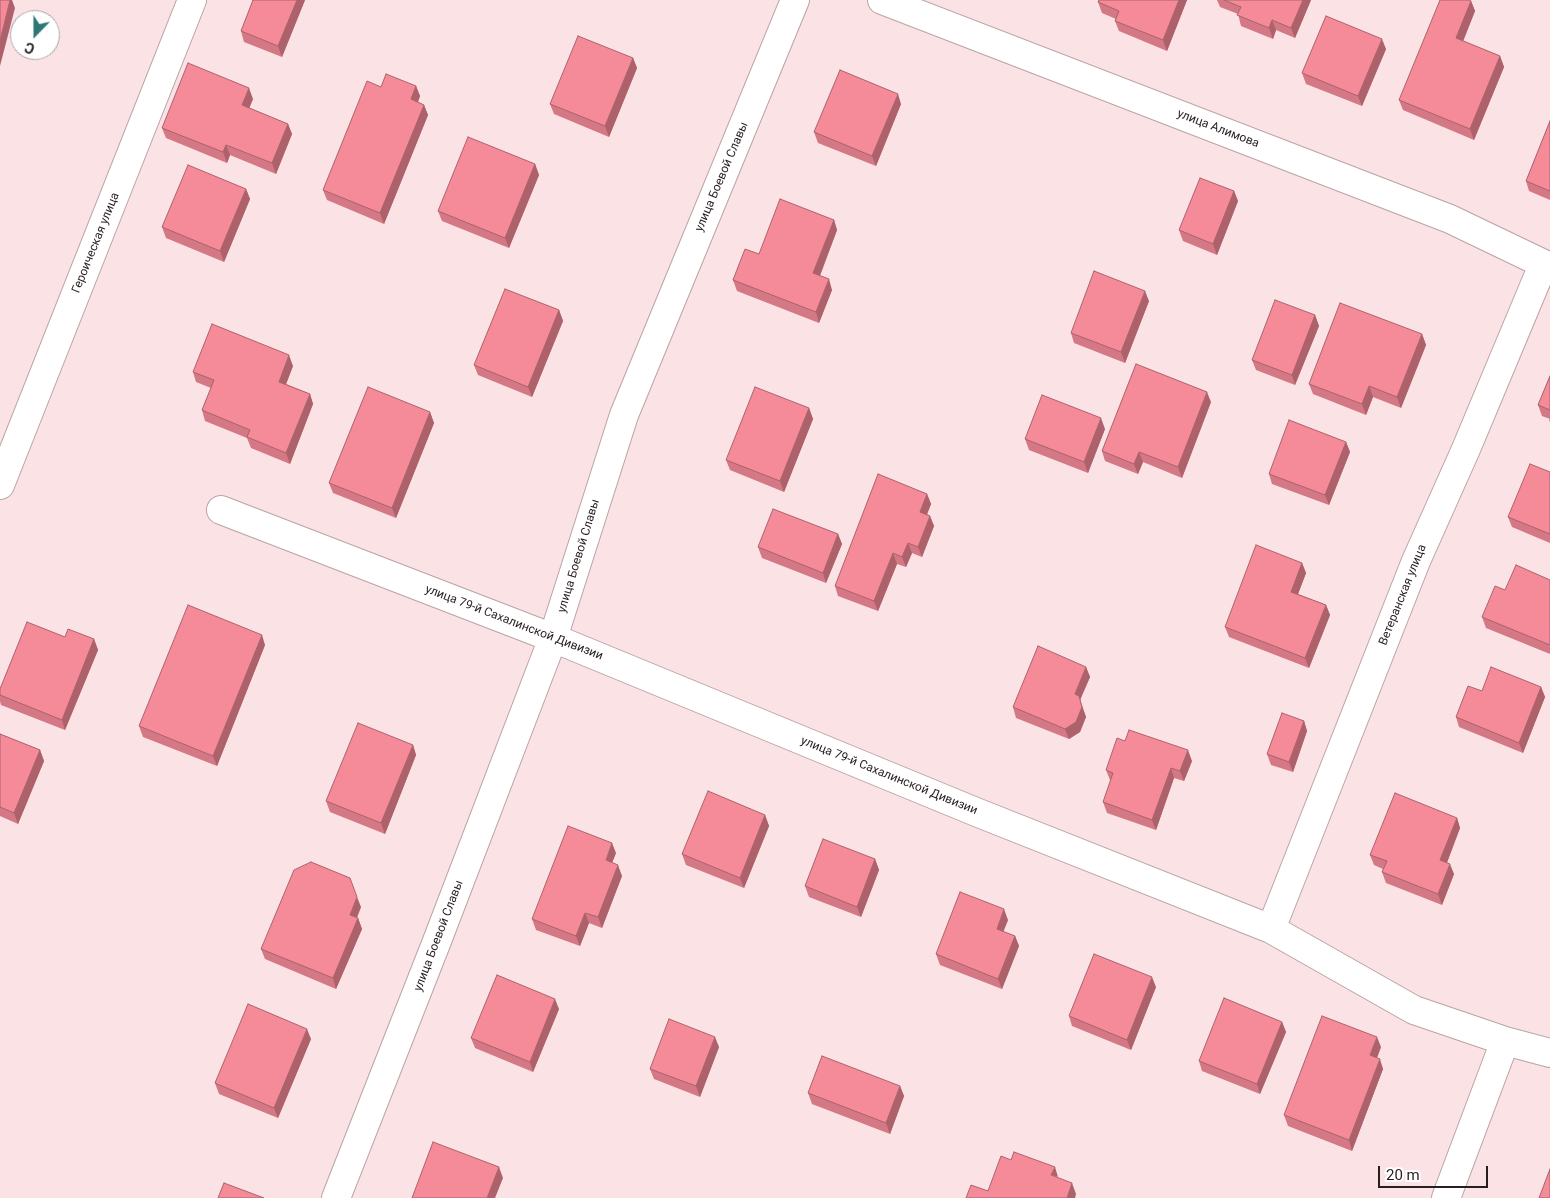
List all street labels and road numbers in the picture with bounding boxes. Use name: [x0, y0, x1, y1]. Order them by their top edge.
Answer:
street label: улица Алимова: [1175, 107, 1261, 151]
street label: улица Боевой Славы: [692, 120, 752, 234]
street label: Героическая улица: [69, 191, 123, 295]
street label: улица Боевой Славы: [555, 498, 603, 614]
street label: Ветеранская улица: [1376, 543, 1430, 647]
street label: улица 79-й Сахалинской Дивизии: [423, 582, 605, 664]
street label: улица 79-й Сахалинской Дивизии: [799, 734, 979, 818]
street label: улица Боевой Славы: [411, 878, 467, 994]

